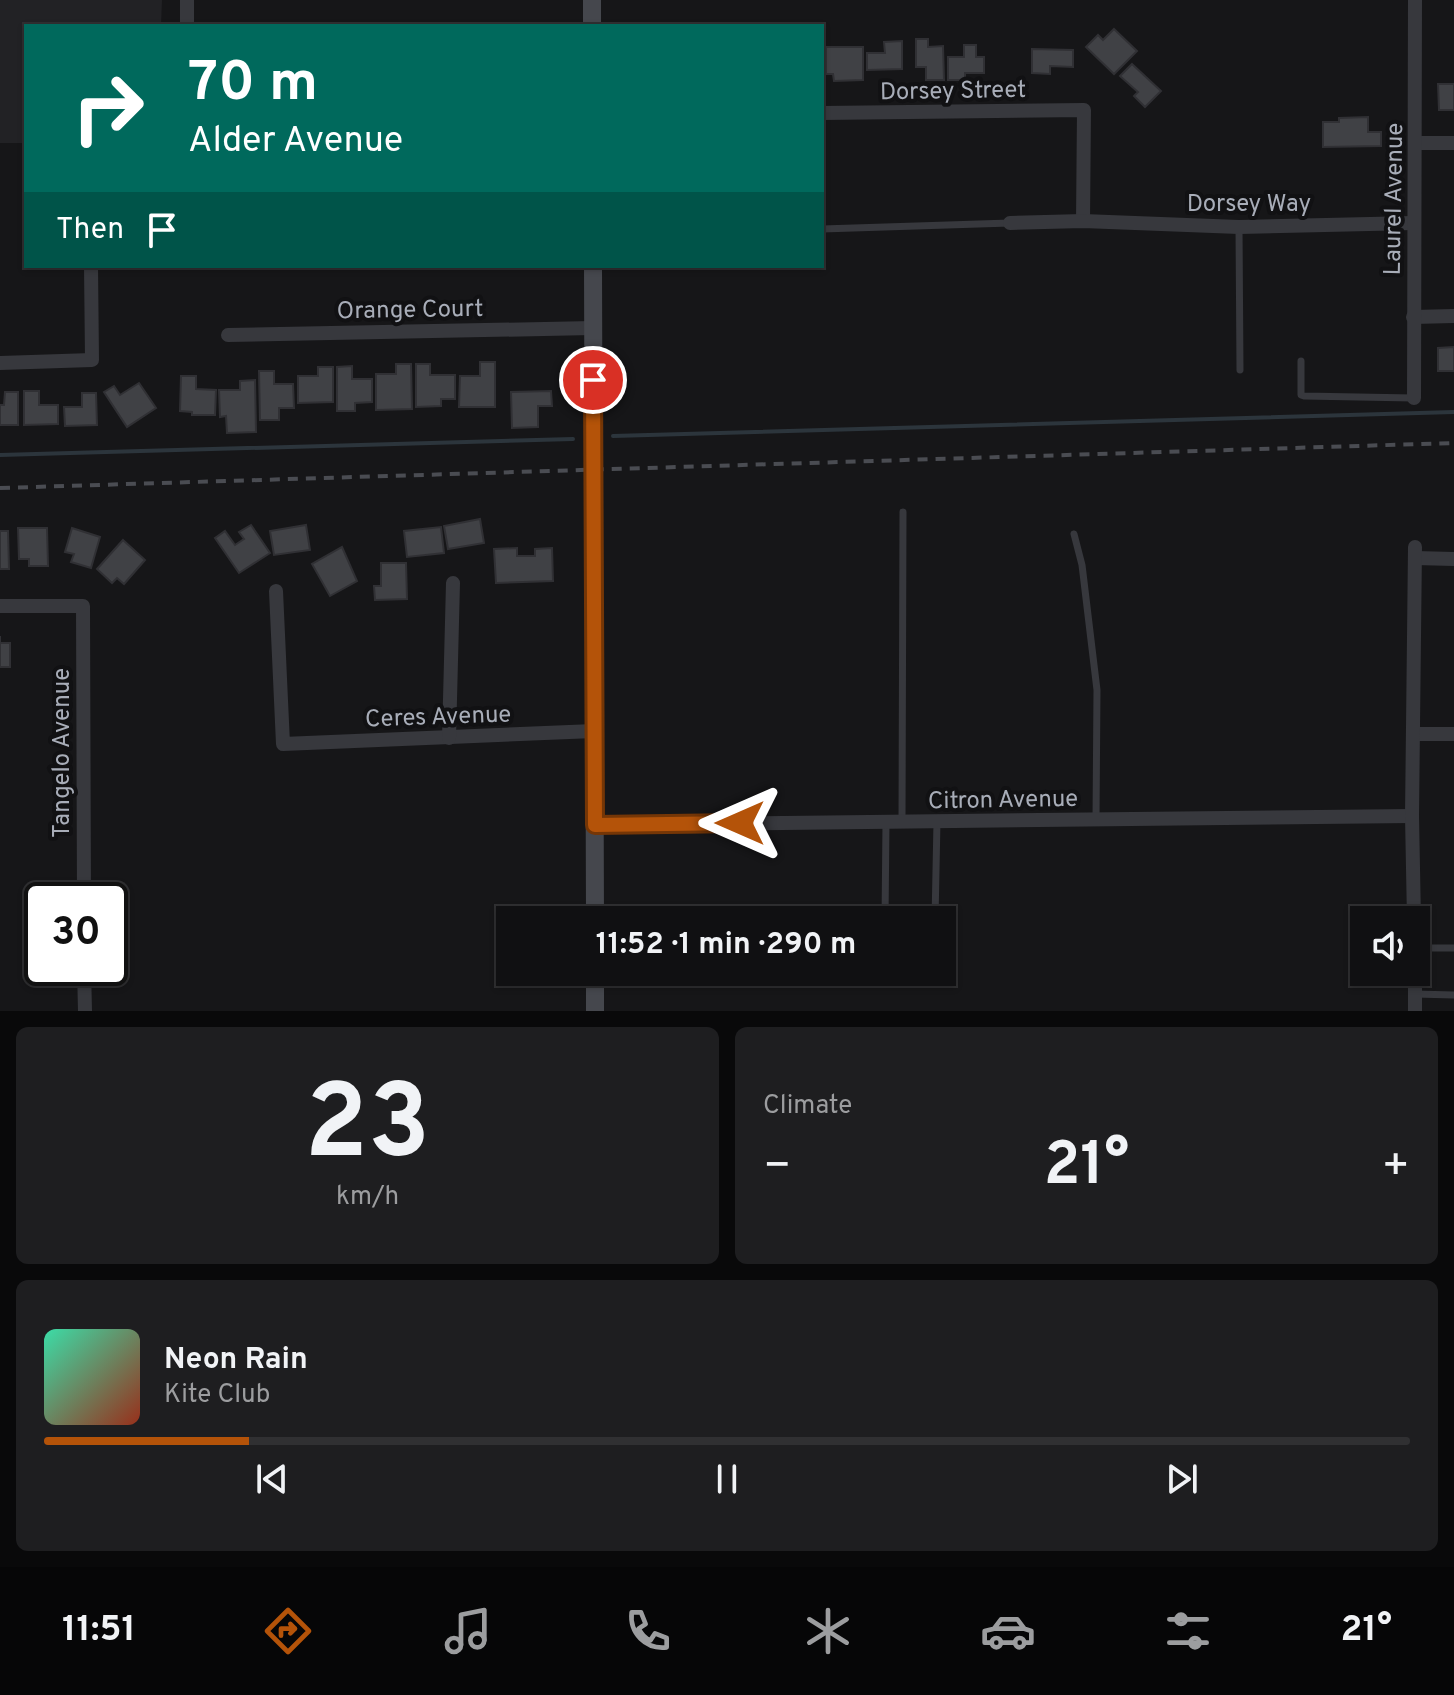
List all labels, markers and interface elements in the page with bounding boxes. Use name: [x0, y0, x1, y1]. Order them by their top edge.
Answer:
text: 70 m: [188, 50, 318, 120]
icon: right: [56, 56, 160, 160]
street label: Dorsey Street: [880, 76, 1026, 108]
text: Alder Avenue: [188, 119, 403, 165]
street label: Laurel Avenue: [1379, 122, 1411, 276]
street label: Dorsey Way: [1187, 190, 1311, 220]
icon: arrive: [140, 208, 184, 252]
text: Then: [56, 212, 124, 249]
street label: Orange Court: [336, 295, 484, 327]
pin: [559, 346, 627, 414]
icon: arrive: [571, 358, 615, 402]
street label: Tangelo Avenue: [48, 668, 78, 838]
street label: Ceres Avenue: [364, 700, 512, 736]
position arrow: [698, 781, 782, 865]
street label: Citron Avenue: [928, 785, 1078, 817]
speed limit sign: 30: [24, 882, 128, 986]
map controls: [1350, 906, 1430, 986]
button: sound: [1350, 906, 1430, 986]
text: 11:52 · 1 min · 290 m: [596, 927, 856, 964]
text: 23: [305, 1063, 430, 1195]
text: Climate: [763, 1090, 852, 1123]
text: 21°: [1044, 1130, 1129, 1206]
text: −: [763, 1140, 791, 1196]
text: +: [1382, 1140, 1410, 1196]
text: km/h: [336, 1181, 399, 1214]
text: Neon Rain: [164, 1342, 308, 1379]
text: Kite Club: [164, 1379, 270, 1412]
icon: previous: [250, 1457, 294, 1501]
icon: pause: [705, 1457, 749, 1501]
icon: next: [1160, 1457, 1204, 1501]
icon: directions: [260, 1603, 316, 1659]
icon: music: [440, 1603, 496, 1659]
icon: phone: [620, 1603, 676, 1659]
icon: climate: [800, 1603, 856, 1659]
icon: car: [980, 1603, 1036, 1659]
icon: filters: [1160, 1603, 1216, 1659]
text: 11:51: [62, 1608, 136, 1654]
text: 21°: [1341, 1608, 1392, 1654]

